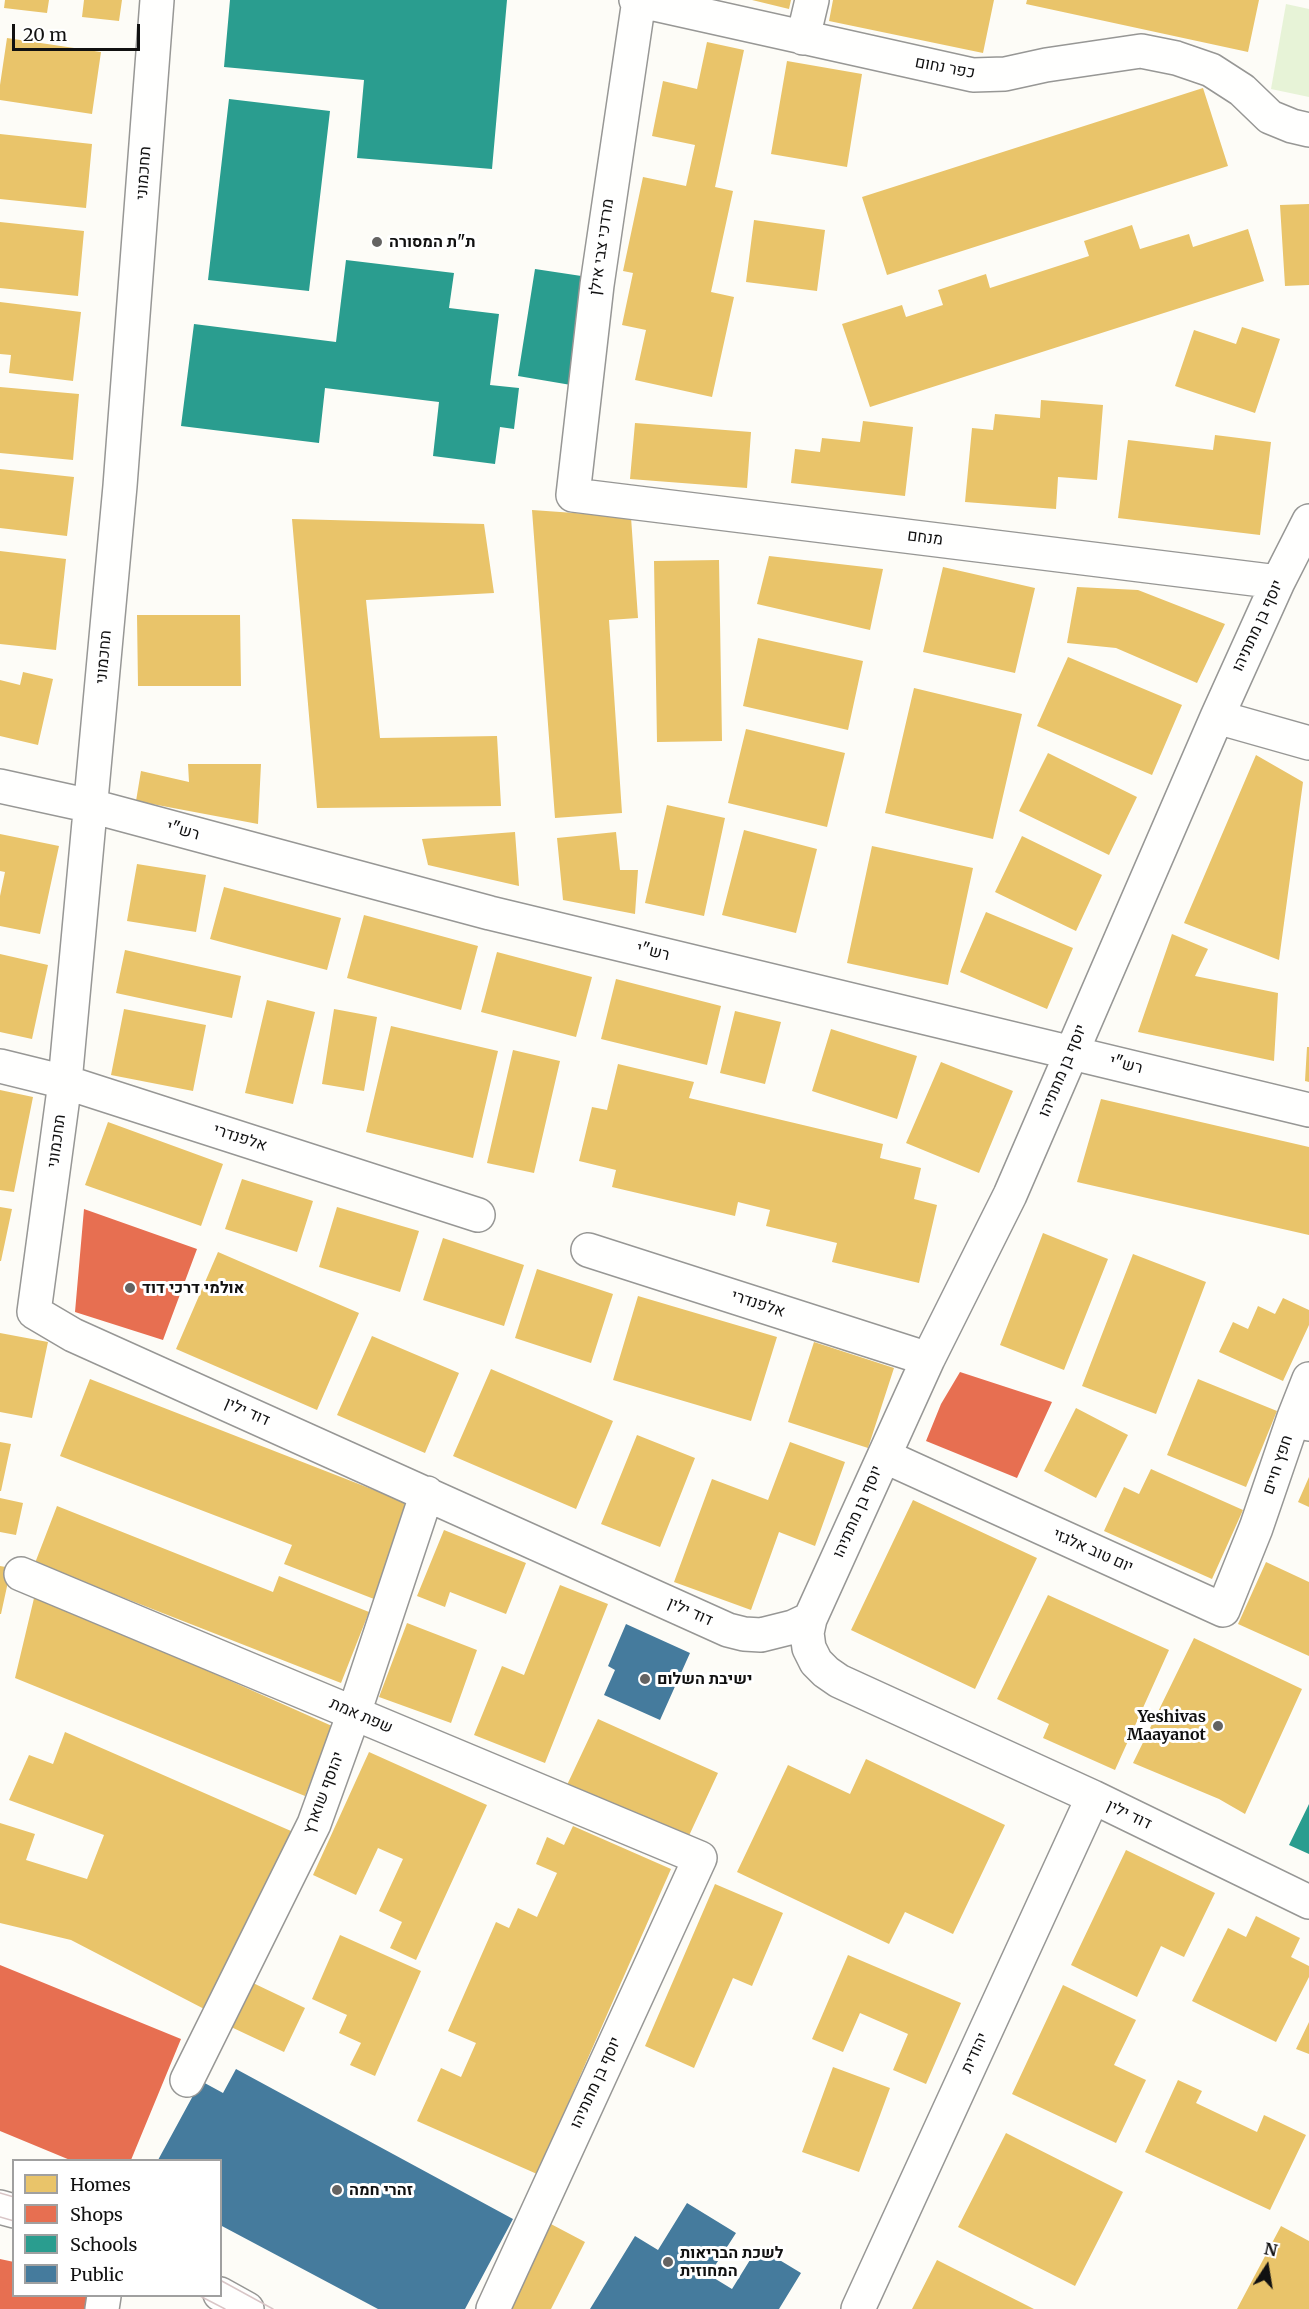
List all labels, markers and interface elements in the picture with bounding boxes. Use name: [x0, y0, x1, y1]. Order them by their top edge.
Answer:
scale bar: [15, 12, 142, 50]
text: 20 m: [23, 23, 67, 46]
street label: כפר נחום: [913, 53, 977, 83]
street label: תחכמוני: [133, 145, 155, 201]
street label: מרדכי צבי אילן: [586, 198, 618, 296]
place label: ת"ת המסורה: [389, 232, 476, 252]
marker: ת"ת המסורה: [370, 235, 384, 249]
street label: מנחם: [906, 526, 944, 550]
street label: יוסף בן מתתיהו: [1228, 577, 1288, 675]
street label: תחכמוני: [92, 629, 116, 685]
street label: רש"י: [164, 817, 202, 845]
street label: רש"י: [635, 939, 671, 965]
street label: יוסף בן מתתיהו: [1035, 1022, 1091, 1120]
street label: רש"י: [1108, 1052, 1144, 1078]
street label: תחכמוני: [44, 1113, 70, 1169]
street label: אלפנדרי: [211, 1120, 269, 1156]
place label: אולמי דרכי דוד: [142, 1278, 244, 1298]
marker: אולמי דרכי דוד: [123, 1281, 137, 1295]
street label: אלפנדרי: [729, 1286, 787, 1322]
street label: דוד ילין: [221, 1394, 273, 1430]
street label: חפץ חיים: [1259, 1433, 1297, 1497]
street label: יוסף בן מתתיהו: [829, 1463, 887, 1561]
street label: יום טוב אלגזי: [1050, 1525, 1136, 1577]
street label: דוד ילין: [664, 1594, 716, 1630]
place label: ישיבת השלום: [657, 1669, 752, 1689]
marker: ישיבת השלום: [638, 1672, 652, 1686]
street label: שפת אמת: [326, 1694, 396, 1738]
place label: Yeshivas Maayanot: [1127, 1707, 1206, 1745]
marker: Yeshivas Maayanot: [1211, 1719, 1225, 1733]
street label: יהוסף שוארץ: [300, 1749, 348, 1837]
street label: דוד ילין: [1103, 1796, 1155, 1834]
street label: יהודית: [957, 2030, 993, 2076]
street label: יוסף בן מתתיהו: [566, 2034, 626, 2132]
legend: [12, 2159, 222, 2297]
text: Homes: [70, 2173, 131, 2196]
place label: זהרי חמה: [349, 2180, 413, 2200]
marker: זהרי חמה: [330, 2183, 344, 2197]
text: Shops: [70, 2203, 123, 2226]
text: Schools: [70, 2233, 137, 2256]
north arrow: [1237, 2237, 1297, 2297]
text: N: [1262, 2238, 1279, 2260]
place label: לשכת הבריאות המחוזית: [680, 2243, 783, 2281]
marker: לשכת הבריאות המחוזית: [661, 2255, 675, 2269]
text: Public: [70, 2263, 124, 2286]

